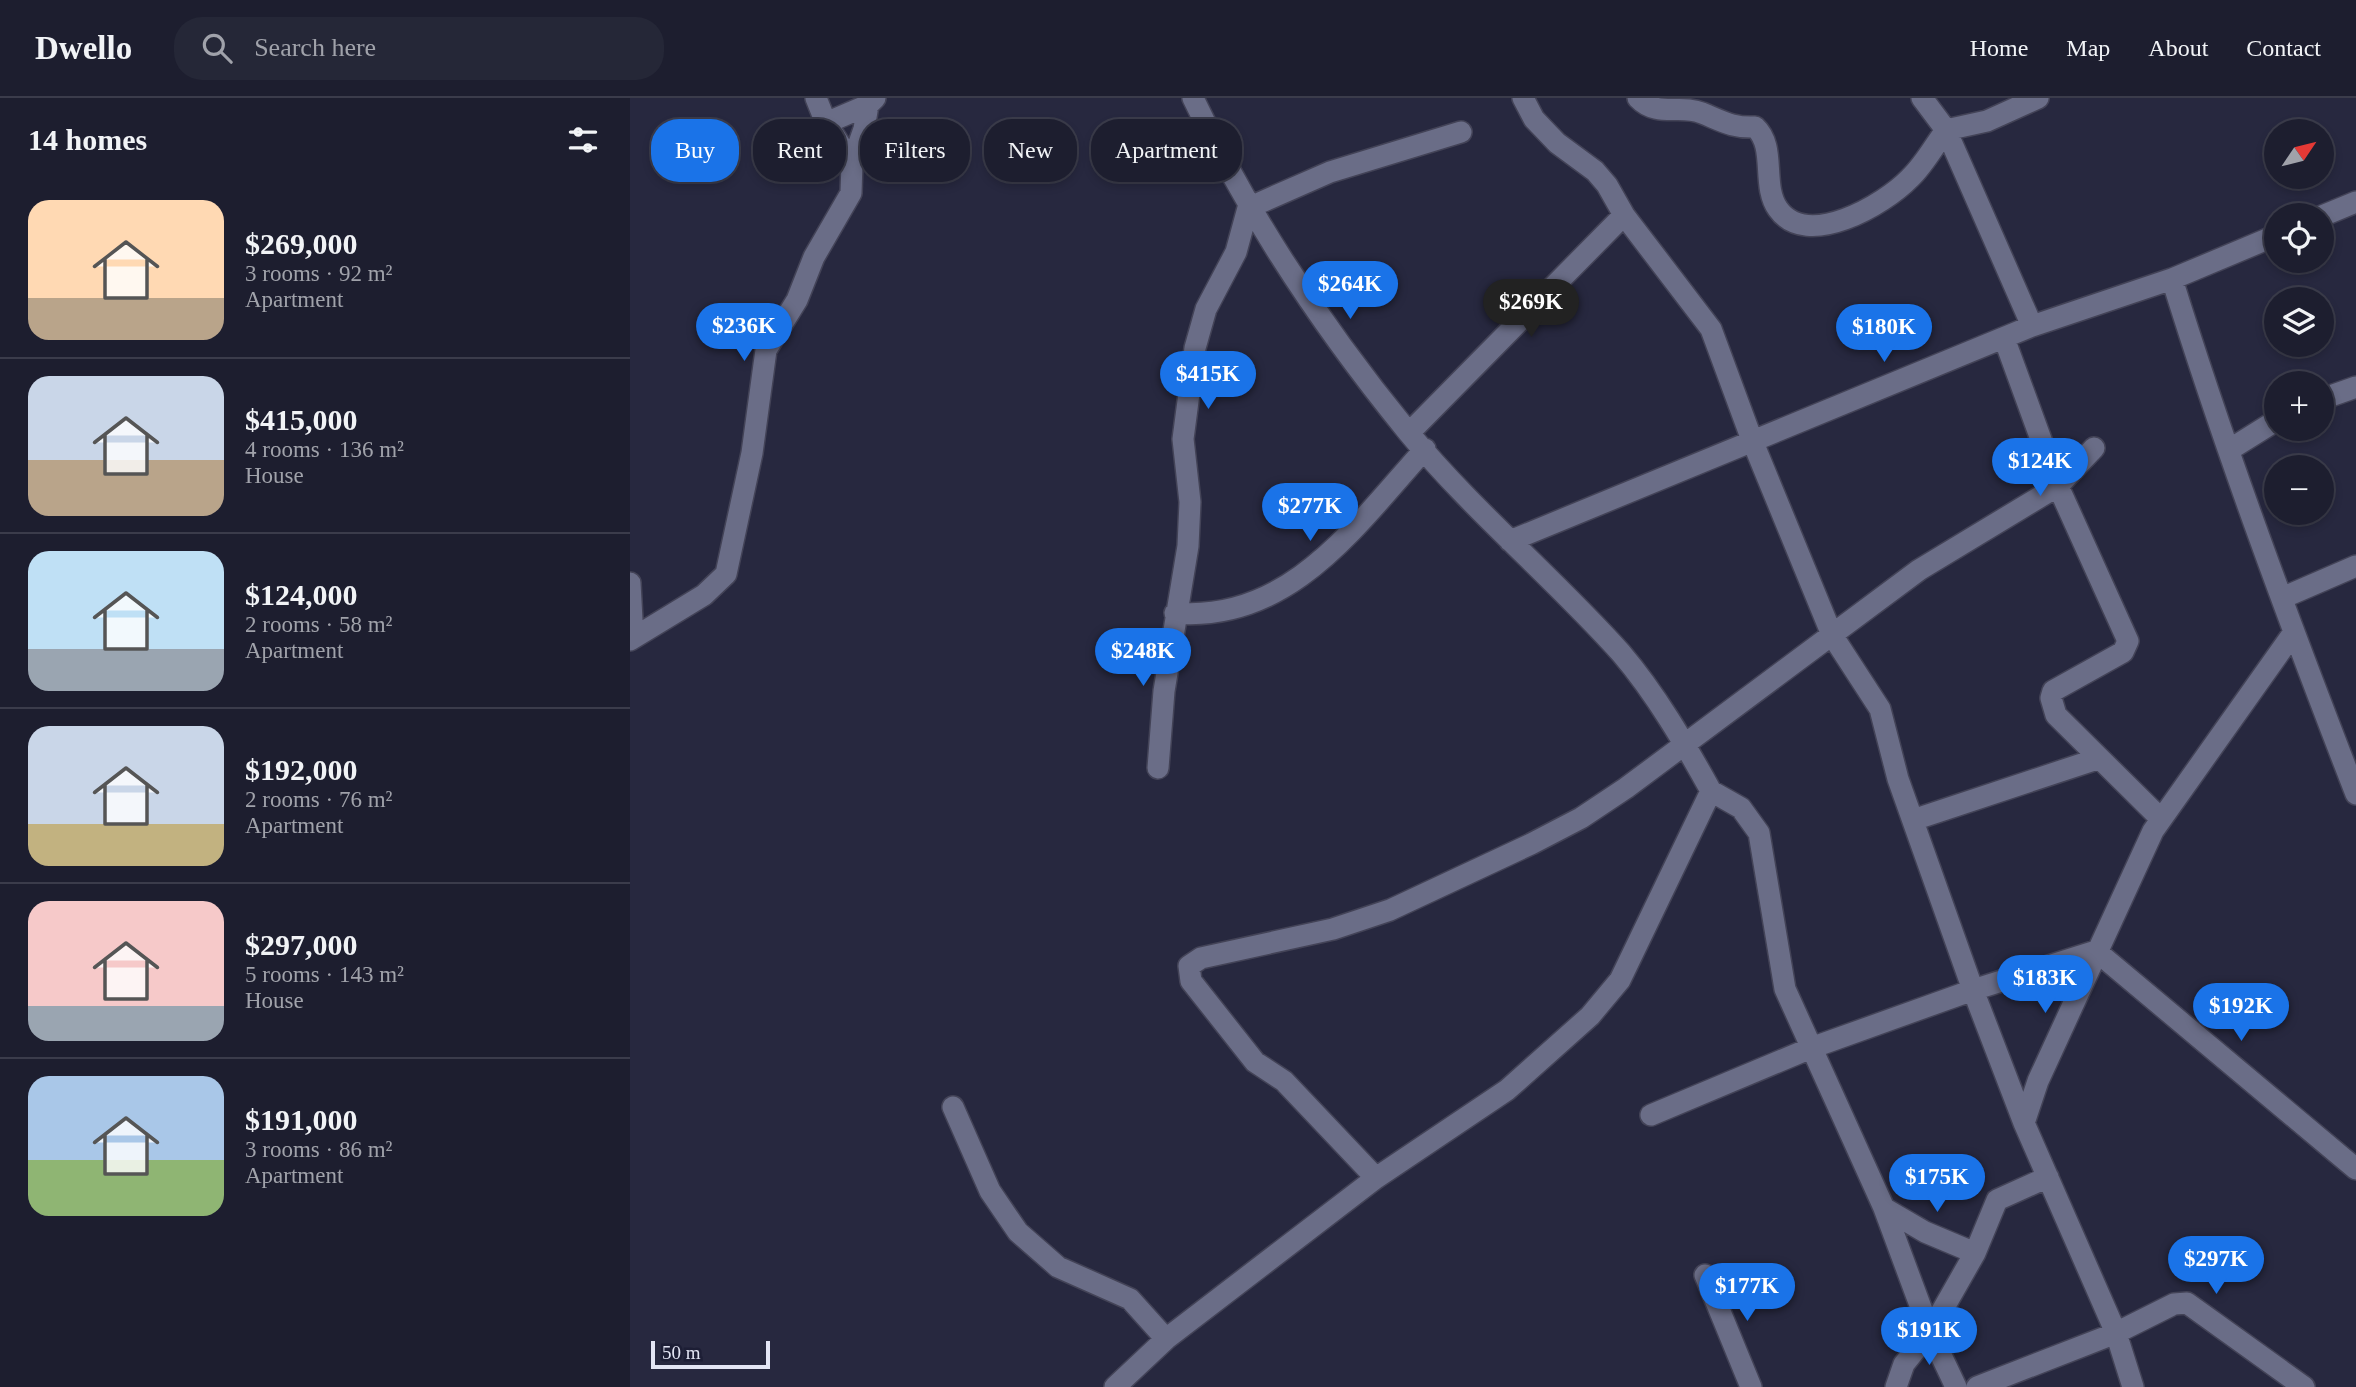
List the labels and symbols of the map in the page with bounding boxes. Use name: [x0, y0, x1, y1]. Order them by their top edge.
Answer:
north arrow: [2264, 119, 2334, 189]
pin: $264K: [1301, 262, 1399, 321]
pin: $269K: [1482, 280, 1580, 339]
pin: $236K: [695, 303, 793, 363]
pin: $180K: [1835, 304, 1933, 364]
pin: $415K: [1159, 352, 1257, 411]
pin: $124K: [1991, 438, 2089, 498]
pin: $277K: [1261, 484, 1359, 543]
pin: $248K: [1094, 628, 1192, 688]
pin: $183K: [1996, 956, 2094, 1015]
pin: $192K: [2192, 984, 2290, 1043]
pin: $175K: [1888, 1154, 1986, 1214]
pin: $297K: [2167, 1236, 2265, 1296]
pin: $177K: [1698, 1264, 1796, 1323]
pin: $191K: [1880, 1308, 1978, 1367]
scale bar: [651, 1338, 770, 1370]

